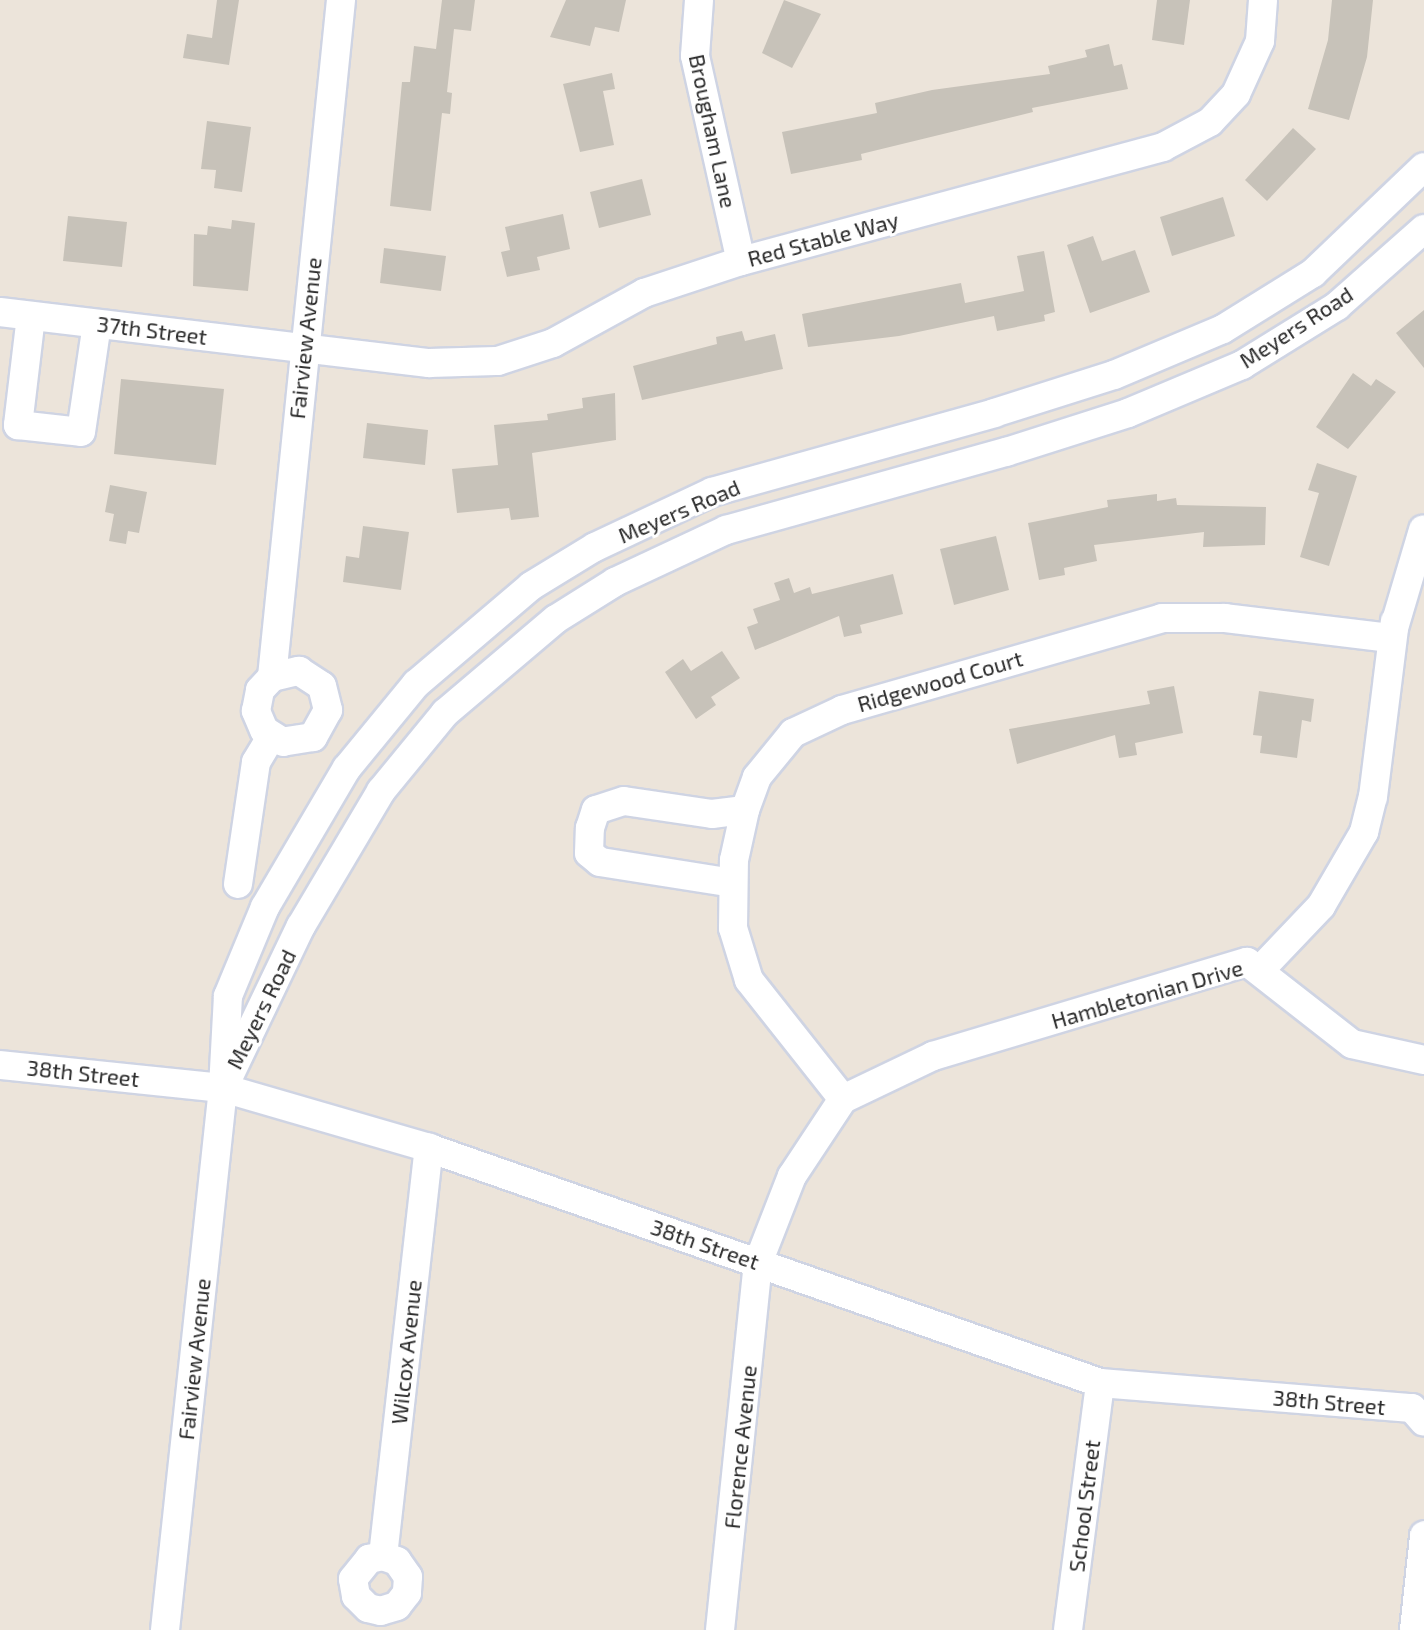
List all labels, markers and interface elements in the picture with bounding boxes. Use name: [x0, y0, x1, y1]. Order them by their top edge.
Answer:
street label: Brougham Lane: [684, 52, 742, 210]
street label: Red Stable Way: [744, 206, 902, 272]
street label: Fairview Avenue: [283, 255, 327, 421]
street label: Meyers Road: [1234, 281, 1358, 373]
street label: 37th Street: [95, 310, 209, 350]
street label: Meyers Road: [614, 473, 744, 549]
street label: Ridgewood Court: [854, 645, 1026, 717]
street label: Meyers Road: [221, 945, 301, 1073]
street label: Hambletonian Drive: [1048, 954, 1246, 1034]
street label: 38th Street: [26, 1054, 140, 1092]
street label: 38th Street: [647, 1213, 763, 1275]
street label: Fairview Avenue: [172, 1276, 216, 1442]
street label: Wilcox Avenue: [385, 1278, 427, 1426]
street label: Florence Avenue: [718, 1364, 762, 1530]
street label: 38th Street: [1272, 1384, 1386, 1420]
street label: School Street: [1063, 1438, 1105, 1574]

